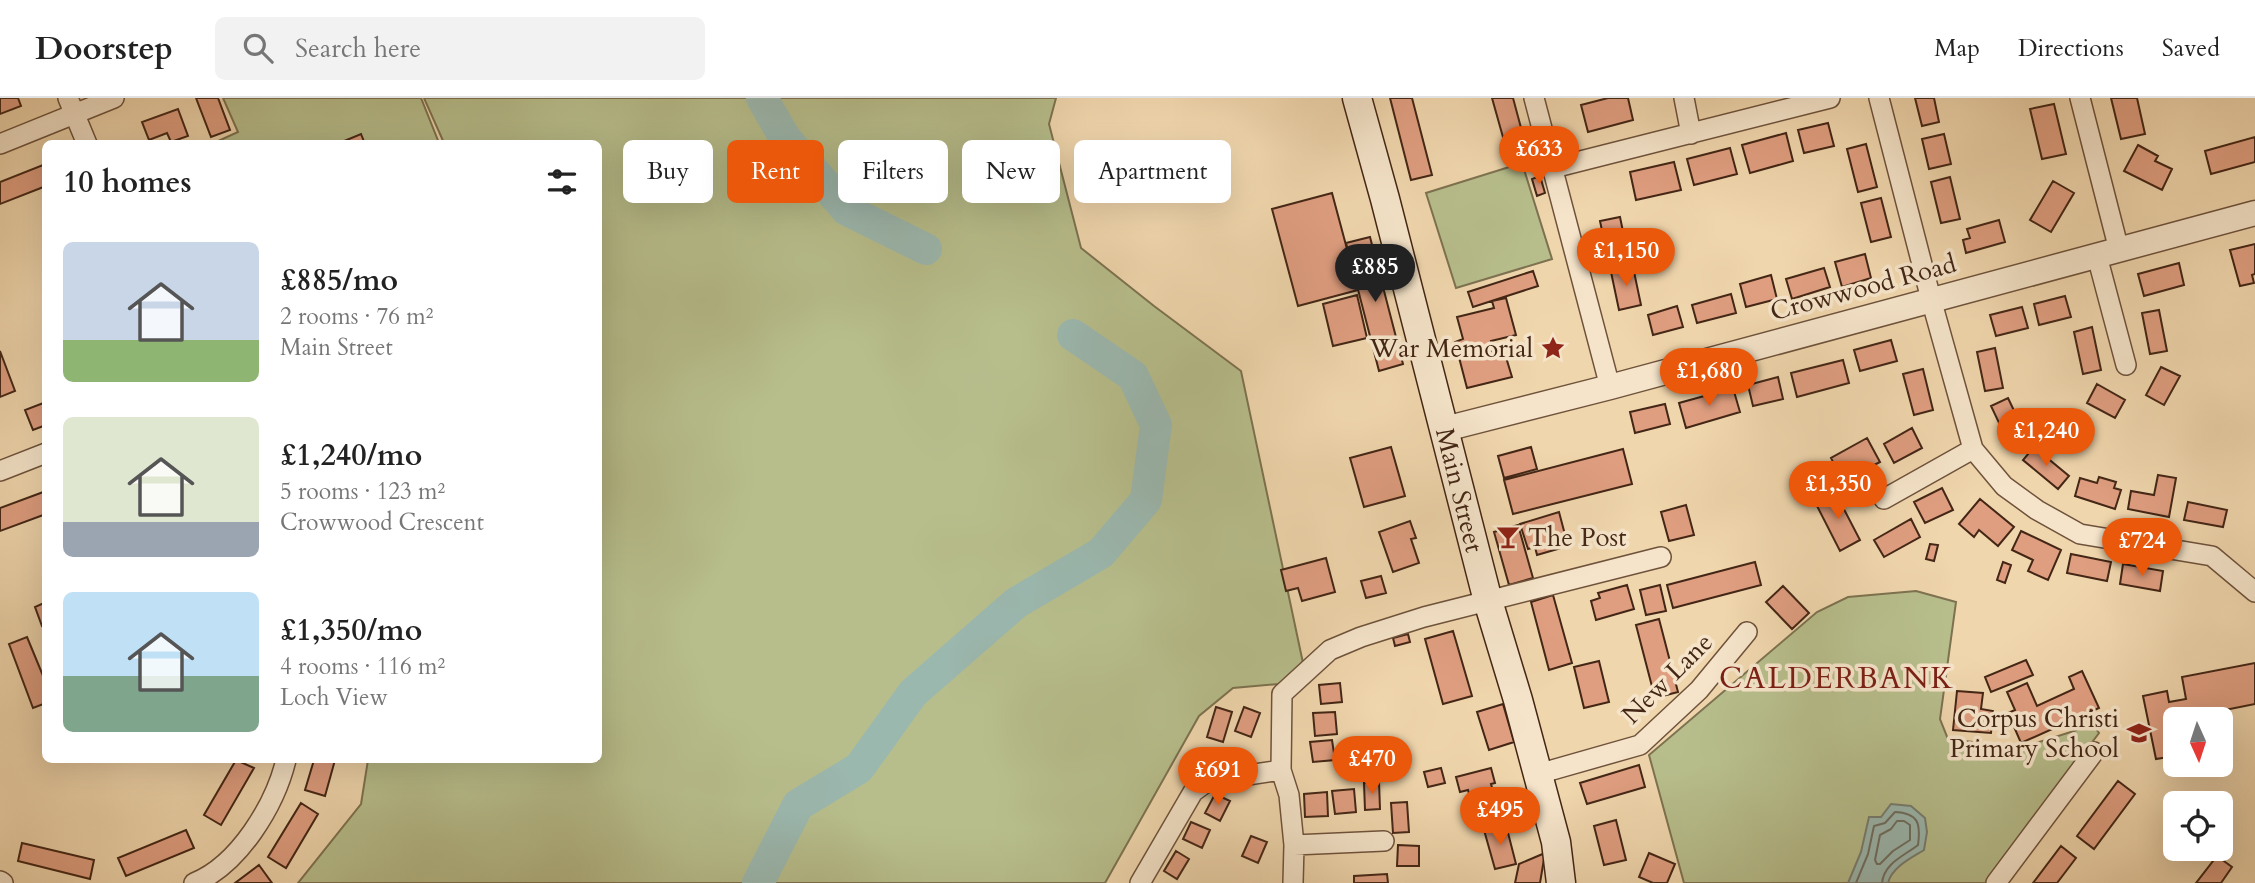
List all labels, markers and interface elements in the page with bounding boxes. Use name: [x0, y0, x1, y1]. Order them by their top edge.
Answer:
search box: [215, 17, 705, 80]
text: Doorstep: [35, 26, 173, 71]
icon: search: [239, 29, 277, 67]
text: Search here: [295, 31, 421, 66]
text: Map: [1934, 32, 1980, 65]
text: Directions: [2018, 32, 2124, 65]
text: Saved: [2162, 32, 2220, 65]
pin: £633: [1498, 126, 1580, 186]
text: £633: [1515, 133, 1563, 164]
chip: Buy: [623, 140, 713, 203]
chip: Rent: [727, 140, 824, 203]
chip: Filters: [838, 140, 948, 203]
chip: New: [962, 140, 1060, 203]
chip: Apartment: [1074, 140, 1231, 203]
text: 10 homes: [63, 162, 192, 203]
icon: filters: [543, 163, 581, 201]
pin: £1,150: [1569, 228, 1683, 288]
text: £1,150: [1593, 235, 1659, 266]
pin: £885: [1334, 244, 1416, 304]
street label: Crowwood Road: [1766, 246, 1960, 329]
text: £885: [1351, 251, 1399, 282]
text: £885/mo: [280, 260, 398, 301]
icon: home: [119, 270, 203, 354]
text: 2 rooms · 76 m²: [280, 301, 433, 332]
place label: War Memorial: [1369, 331, 1533, 366]
text: Main Street: [280, 332, 393, 363]
place icon: War Memorial: [1539, 334, 1567, 362]
pin: £1,680: [1652, 348, 1766, 408]
text: £1,680: [1676, 355, 1742, 386]
pin: £1,240: [1989, 408, 2103, 468]
text: £1,240: [2013, 415, 2079, 446]
street label: Main Street: [1427, 424, 1492, 556]
text: £1,240/mo: [280, 435, 422, 476]
icon: home: [119, 445, 203, 529]
pin: £1,350: [1781, 462, 1895, 521]
text: £1,350: [1805, 468, 1871, 499]
text: 5 rooms · 123 m²: [280, 476, 445, 507]
text: Crowwood Crescent: [280, 507, 484, 538]
pin: £724: [2101, 518, 2183, 578]
place label: The Post: [1528, 520, 1626, 555]
bar icon: The Post: [1494, 523, 1522, 551]
text: £724: [2118, 525, 2166, 556]
text: £1,350/mo: [280, 610, 422, 651]
icon: home: [119, 620, 203, 704]
street label: New Lane: [1614, 625, 1721, 732]
text: 4 rooms · 116 m²: [280, 651, 445, 682]
district label: CALDERBANK: [1719, 658, 1955, 699]
text: Loch View: [280, 682, 388, 713]
place label: Corpus Christi Primary School: [1950, 701, 2119, 766]
north arrow: [2163, 707, 2233, 777]
map controls: [2163, 707, 2233, 861]
school or university icon: Corpus Christi Primary School: [2125, 719, 2153, 747]
pin: £470: [1331, 736, 1413, 796]
text: £470: [1348, 743, 1396, 774]
pin: £691: [1177, 748, 1259, 807]
text: £691: [1194, 754, 1242, 785]
pin: £495: [1459, 788, 1541, 847]
button: locate: [2163, 791, 2233, 861]
text: £495: [1476, 794, 1524, 825]

